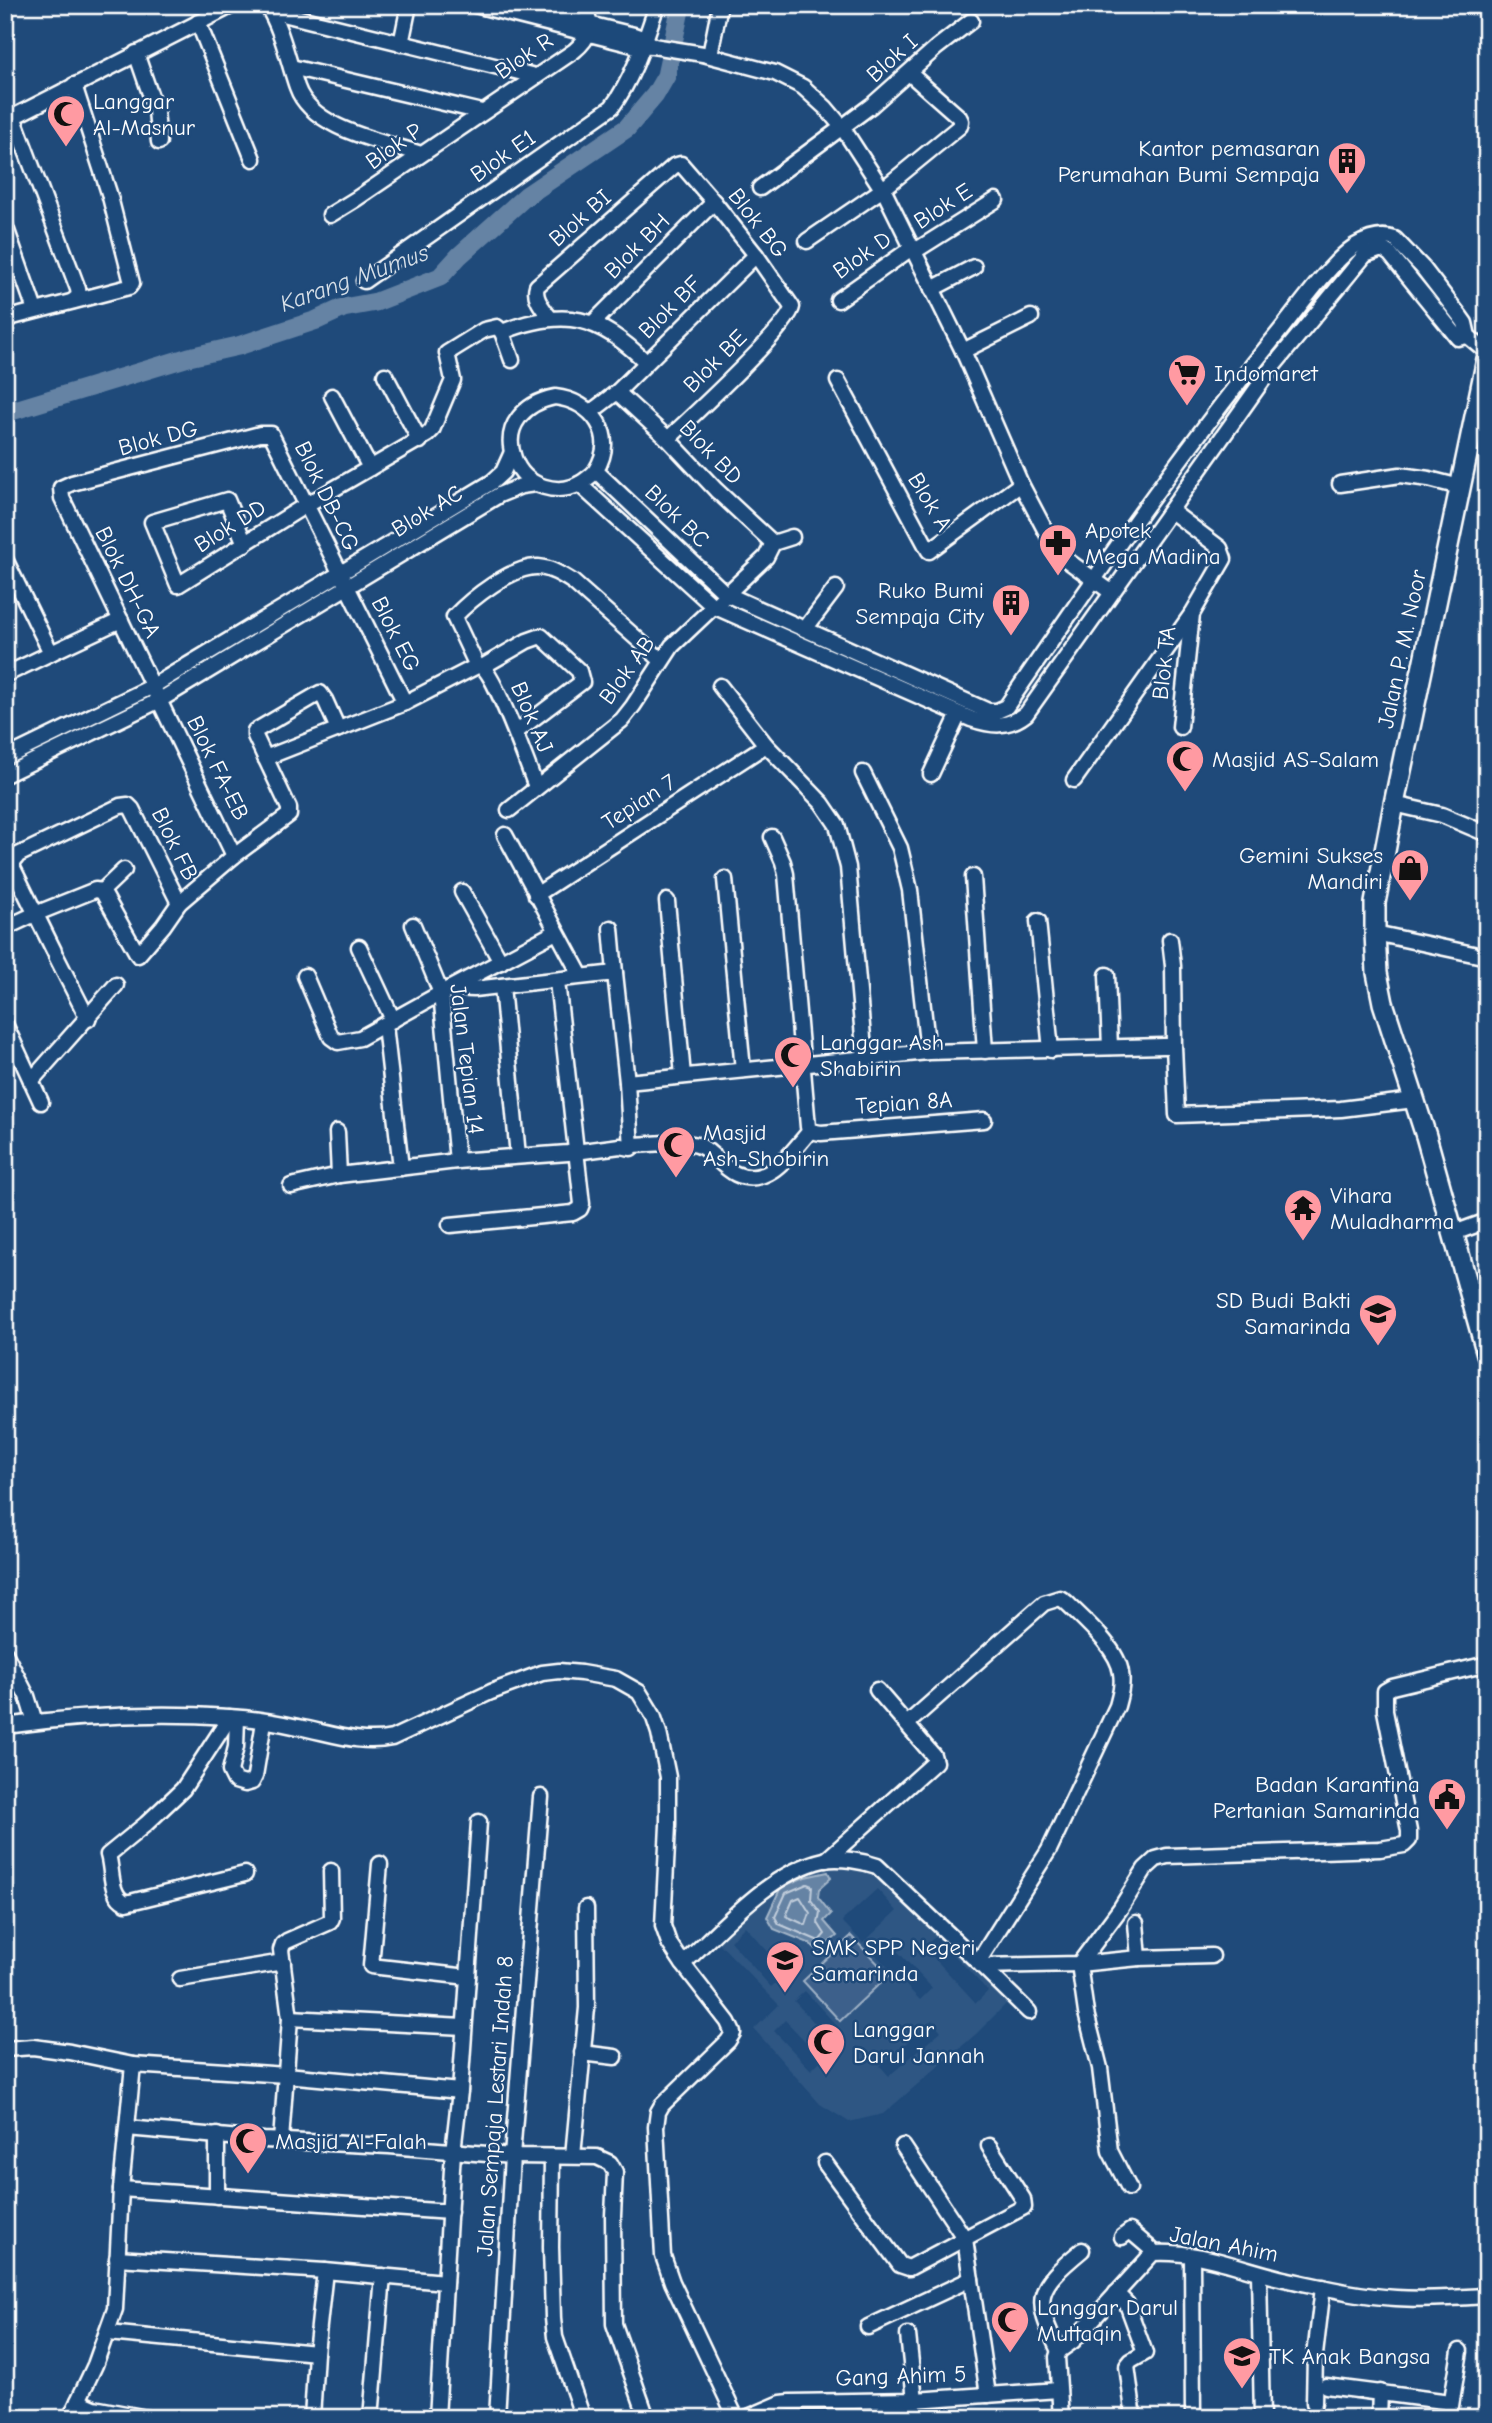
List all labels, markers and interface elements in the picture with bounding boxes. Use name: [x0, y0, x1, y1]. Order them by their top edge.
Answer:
street label: Blok R: [490, 27, 558, 85]
street label: Blok I: [861, 28, 923, 88]
place label: Langgar Al-Masnur: [93, 88, 196, 141]
mosque icon: Langgar Al-Masnur: [45, 93, 87, 148]
street label: Blok P: [360, 117, 428, 175]
street label: Blok E1: [465, 124, 541, 188]
place label: Kantor pemasaran Perumahan Bumi Sempaja: [1058, 135, 1320, 188]
building icon: Kantor pemasaran Perumahan Bumi Sempaja: [1326, 140, 1368, 195]
street label: Blok E: [909, 177, 977, 235]
street label: Blok BG: [722, 183, 794, 263]
street label: Blok BI: [543, 184, 617, 252]
street label: Blok BH: [599, 208, 675, 284]
street label: Blok D: [828, 225, 896, 285]
water label: Karang Mumus: [276, 238, 432, 318]
street label: Blok BF: [633, 269, 708, 344]
street label: Blok BE: [678, 324, 752, 398]
supermarket icon: Indomaret: [1166, 352, 1208, 407]
place label: Indomaret: [1214, 360, 1319, 387]
street label: Blok DG: [115, 414, 201, 462]
street label: Blok BD: [674, 414, 748, 490]
street label: Blok DB-CG: [289, 437, 365, 555]
street label: Blok A: [902, 468, 958, 536]
street label: Blok AC: [387, 479, 467, 543]
street label: Blok BC: [639, 479, 715, 553]
street label: Blok DD: [189, 494, 271, 558]
place label: Apotek Mega Madina: [1085, 517, 1221, 570]
street label: Blok DH-GA: [89, 522, 167, 642]
pharmacy icon: Apotek Mega Madina: [1037, 522, 1079, 577]
street label: Jalan P. M. Noor: [1372, 566, 1432, 731]
place label: Ruko Bumi Sempaja City: [855, 577, 985, 630]
building icon: Ruko Bumi Sempaja City: [990, 582, 1032, 637]
street label: Blok EG: [366, 592, 426, 676]
street label: Blok TA: [1147, 625, 1181, 701]
street label: Blok AB: [593, 631, 661, 709]
street label: Blok AJ: [505, 678, 559, 756]
street label: Blok FA-EB: [181, 711, 255, 825]
mosque icon: Masjid AS-Salam: [1164, 738, 1206, 793]
place label: Masjid AS-Salam: [1212, 746, 1379, 773]
street label: Tepian 7: [597, 768, 681, 836]
street label: Blok FB: [146, 803, 204, 885]
place label: Gemini Sukses Mandiri: [1239, 842, 1383, 895]
shop icon: Gemini Sukses Mandiri: [1389, 847, 1431, 902]
street label: Jalan Tepian 14: [444, 982, 490, 1136]
place label: Langgar Ash Shabirin: [820, 1029, 944, 1082]
mosque icon: Langgar Ash Shabirin: [772, 1034, 814, 1089]
street label: Tepian 8A: [855, 1086, 953, 1120]
place label: Masjid Ash-Shobirin: [703, 1119, 829, 1172]
mosque icon: Masjid Ash-Shobirin: [655, 1124, 697, 1179]
place label: Vihara Muladharma: [1330, 1182, 1454, 1235]
temple icon: Vihara Muladharma: [1282, 1187, 1324, 1242]
place label: SD Budi Bakti Samarinda: [1216, 1287, 1351, 1340]
school or university icon: SD Budi Bakti Samarinda: [1357, 1292, 1399, 1347]
place label: Badan Karantina Pertanian Samarinda: [1213, 1771, 1420, 1824]
public building icon: Badan Karantina Pertanian Samarinda: [1426, 1776, 1468, 1831]
place label: SMK SPP Negeri Samarinda: [812, 1934, 975, 1987]
school or university icon: SMK SPP Negeri Samarinda: [764, 1939, 806, 1994]
street label: Jalan Sempaja Lestari Indah 8: [471, 1955, 519, 2257]
place label: Langgar Darul Jannah: [853, 2016, 985, 2069]
mosque icon: Langgar Darul Jannah: [805, 2021, 847, 2076]
mosque icon: Masjid Al-Falah: [227, 2120, 269, 2175]
place label: Masjid Al-Falah: [275, 2128, 427, 2155]
street label: Jalan Ahim: [1168, 2220, 1280, 2268]
place label: Langgar Darul Muttaqin: [1037, 2294, 1178, 2347]
mosque icon: Langgar Darul Muttaqin: [989, 2299, 1031, 2354]
school or university icon: TK Anak Bangsa: [1221, 2335, 1263, 2390]
place label: TK Anak Bangsa: [1269, 2343, 1431, 2370]
street label: Gang Ahim 5: [835, 2360, 967, 2392]

